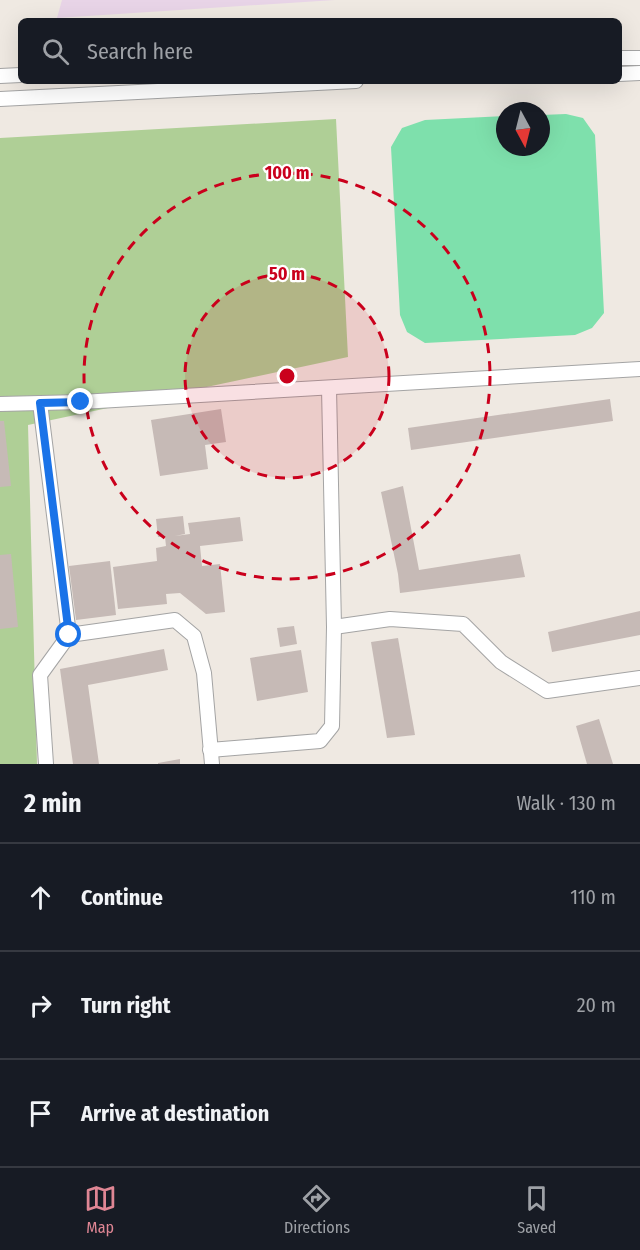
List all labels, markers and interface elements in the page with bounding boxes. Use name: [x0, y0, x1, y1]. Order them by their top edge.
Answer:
search box: [18, 18, 622, 84]
icon: search: [39, 35, 72, 68]
text: Search here: [87, 38, 193, 65]
north arrow: [496, 102, 550, 156]
text: 100 m: [265, 162, 309, 184]
text: 50 m: [269, 263, 305, 285]
centre of rings: [277, 366, 297, 386]
route end: [67, 388, 93, 414]
route start: [55, 621, 81, 647]
text: 2 min: [24, 788, 82, 819]
text: Walk · 130 m: [516, 791, 616, 815]
icon: ahead: [24, 881, 57, 914]
text: Continue: [81, 884, 163, 911]
text: 110 m: [570, 885, 616, 909]
icon: right: [24, 989, 57, 1022]
text: Turn right: [81, 992, 170, 1019]
text: 20 m: [577, 993, 616, 1017]
icon: arrive: [24, 1097, 57, 1130]
text: Arrive at destination: [81, 1100, 269, 1127]
tab: Map: [84, 1182, 117, 1237]
tab: Directions: [284, 1182, 350, 1237]
tab: Saved: [517, 1182, 556, 1237]

